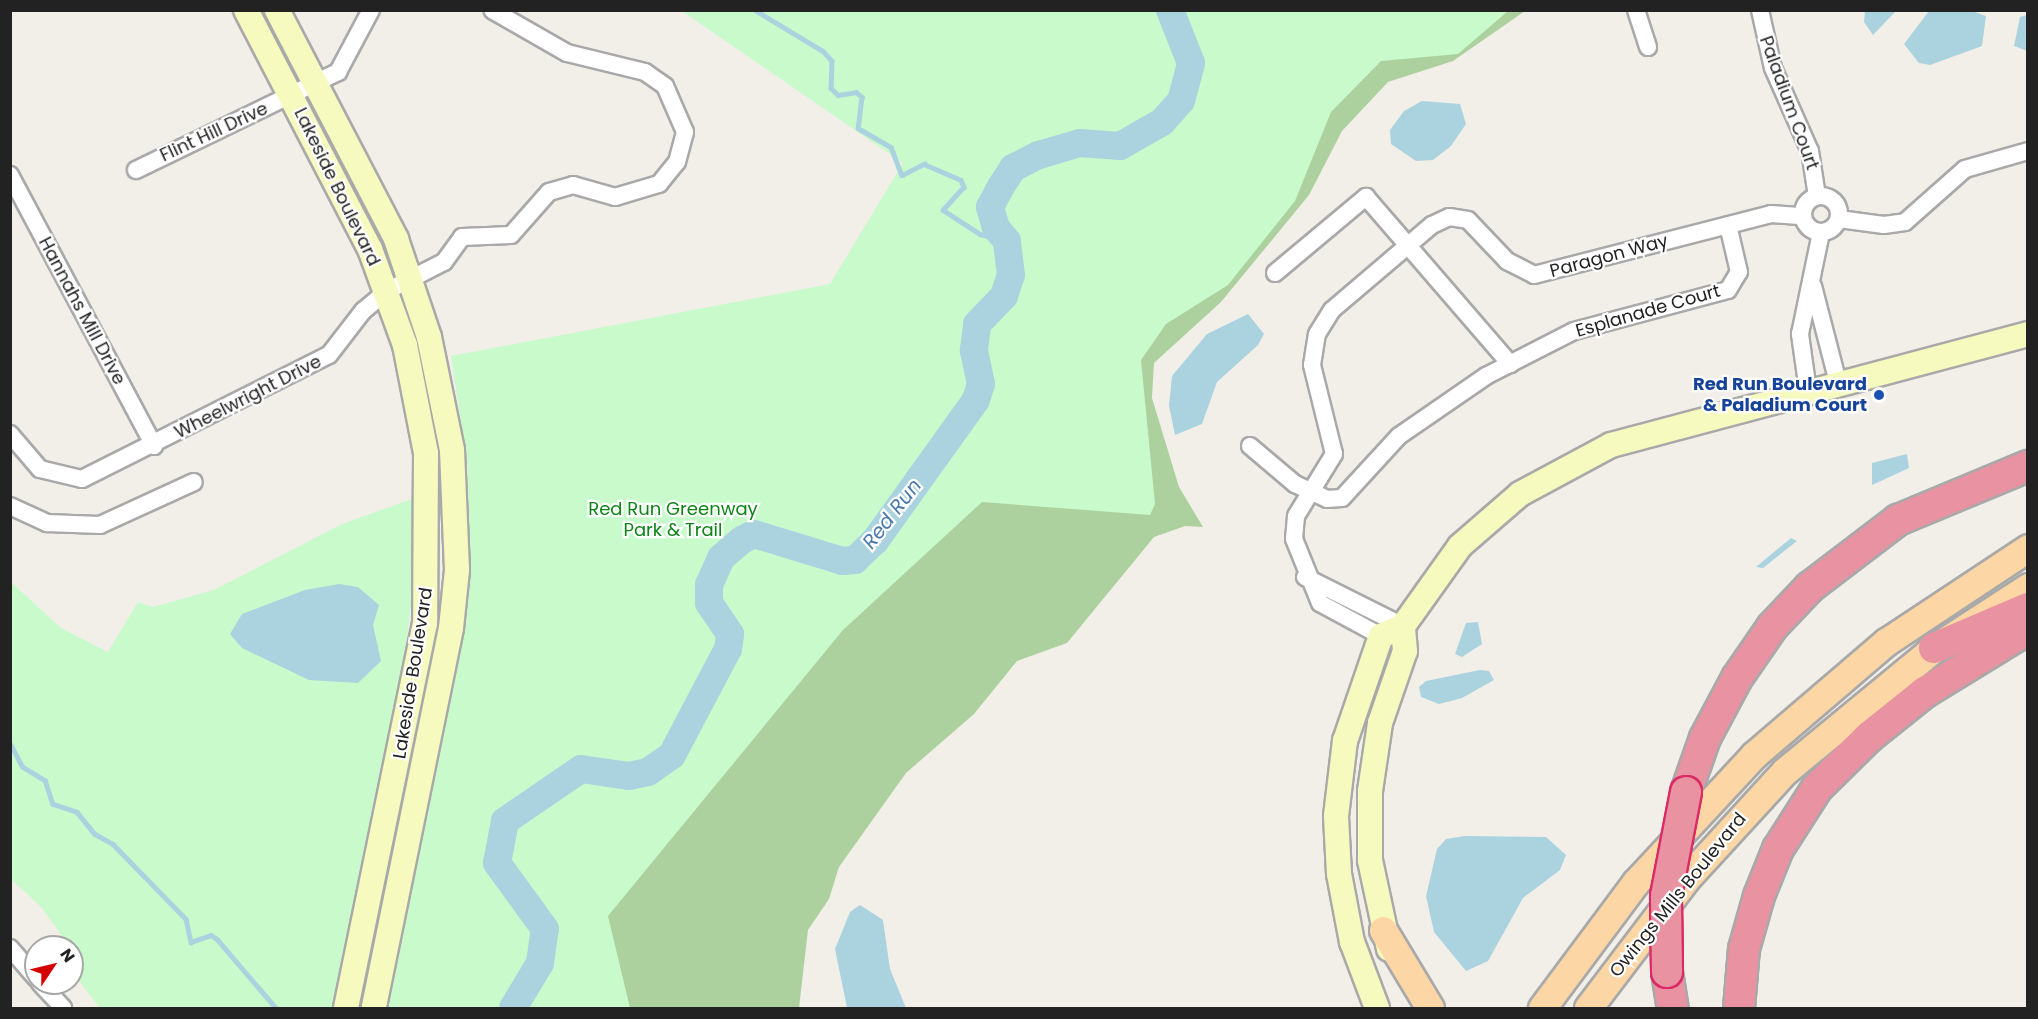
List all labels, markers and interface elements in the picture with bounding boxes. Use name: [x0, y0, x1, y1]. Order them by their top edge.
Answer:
street label: Paladium Court: [1755, 33, 1823, 173]
street label: Flint Hill Drive: [157, 98, 271, 166]
street label: Lakeside Boulevard: [289, 104, 385, 270]
street label: Paragon Way: [1548, 230, 1670, 282]
street label: Hannahs Mill Drive: [34, 233, 130, 389]
street label: Esplanade Court: [1573, 280, 1723, 342]
street label: Wheelwright Drive: [171, 351, 325, 443]
place label: Red Run Boulevard & Paladium Court: [1693, 374, 1867, 416]
marker: Red Run Boulevard & Paladium Court: [1872, 388, 1886, 402]
water label: Red Run: [857, 474, 927, 554]
park label: Red Run Greenway Park & Trail: [588, 499, 758, 542]
street label: Lakeside Boulevard: [389, 586, 437, 760]
street label: Owings Mills Boulevard: [1605, 809, 1751, 981]
north arrow: [24, 935, 84, 995]
text: N: [55, 944, 80, 967]

